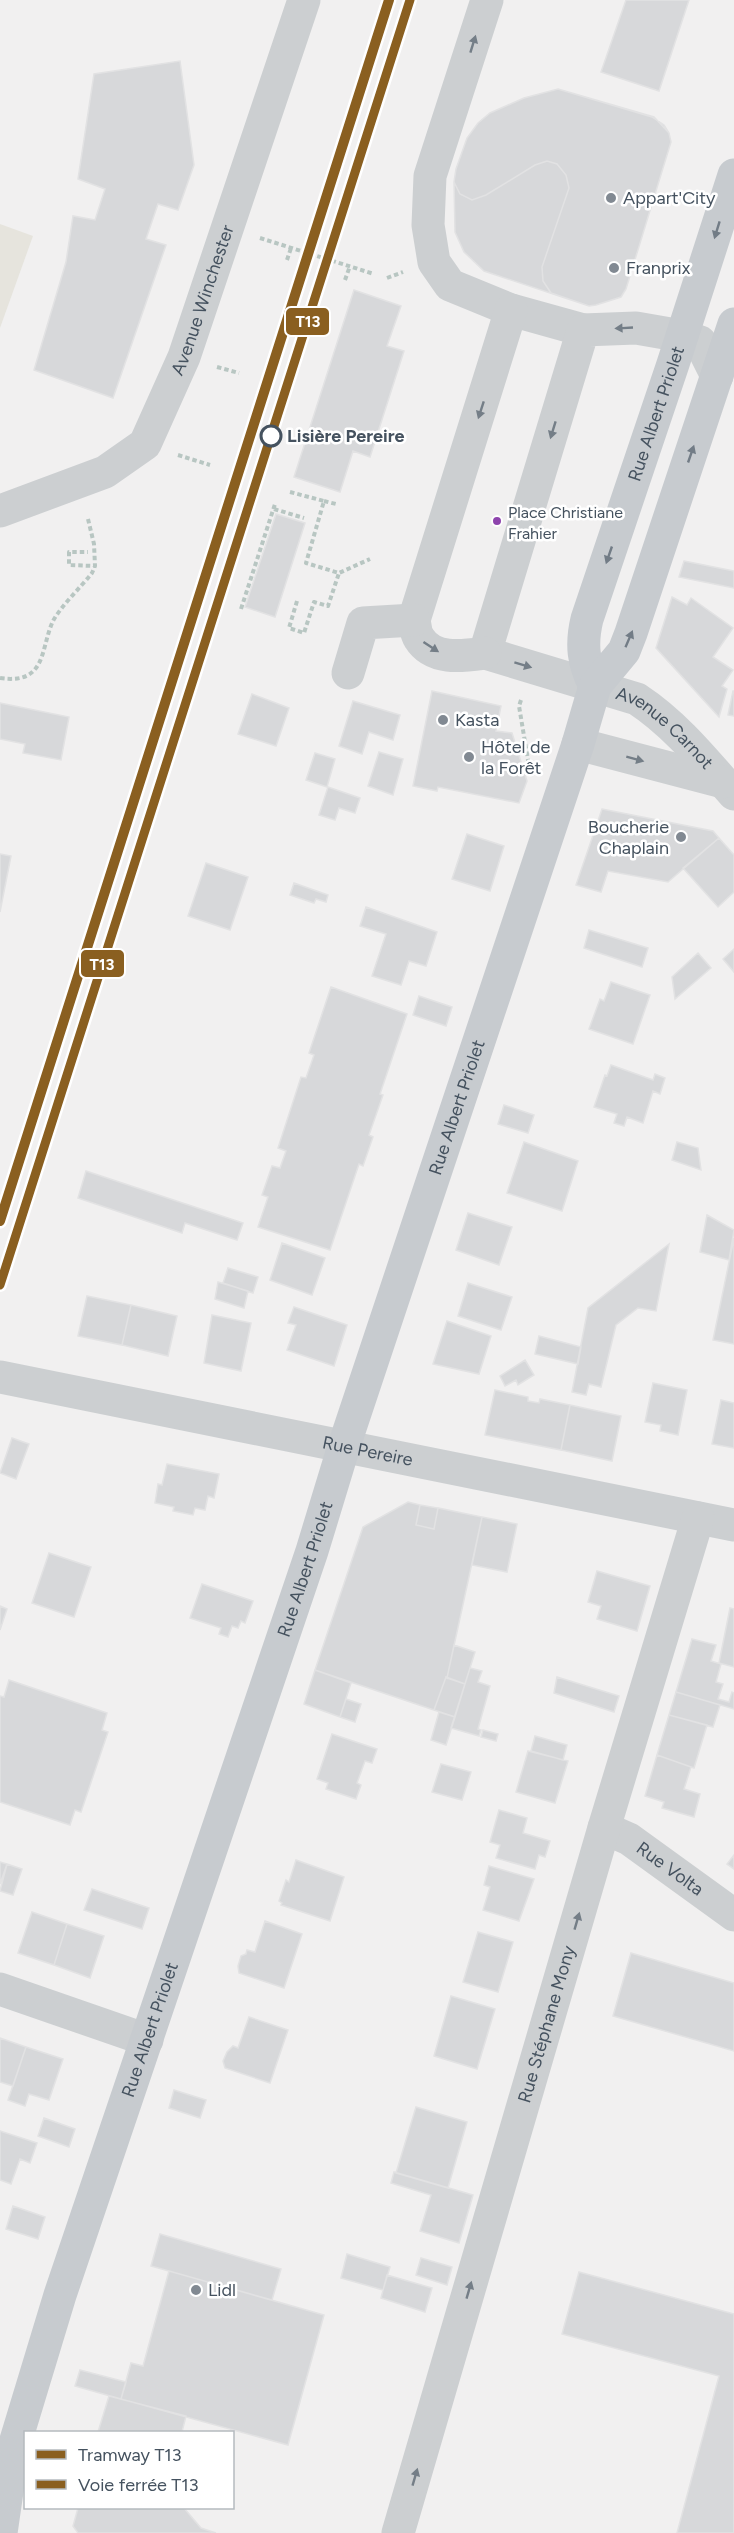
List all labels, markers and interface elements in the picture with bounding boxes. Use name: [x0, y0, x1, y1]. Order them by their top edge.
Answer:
one-way arrow: [469, 35, 478, 53]
place label: Appart'City: [623, 187, 716, 209]
marker: Appart'City: [604, 191, 618, 205]
one-way arrow: [712, 221, 721, 239]
street label: Avenue Winchester: [166, 222, 239, 379]
place label: Franprix: [626, 257, 691, 279]
marker: Franprix: [607, 261, 621, 275]
line badge: T13: [285, 307, 330, 336]
text: T13: [296, 312, 321, 331]
one-way arrow: [615, 324, 634, 333]
street label: Rue Albert Priolet: [623, 343, 689, 484]
one-way arrow: [476, 401, 485, 419]
one-way arrow: [548, 421, 557, 439]
marker: Lisière Pereire: [260, 425, 282, 447]
place label: Lisière Pereire: [287, 425, 405, 447]
one-way arrow: [687, 445, 697, 463]
place label: Place Christiane Frahier: [508, 503, 623, 543]
marker: Place Christiane Frahier: [491, 515, 503, 527]
one-way arrow: [603, 546, 613, 564]
one-way arrow: [624, 629, 634, 647]
one-way arrow: [422, 641, 439, 652]
one-way arrow: [515, 661, 533, 670]
street label: Avenue Carnot: [613, 682, 718, 774]
place label: Kasta: [455, 709, 499, 731]
marker: Kasta: [436, 713, 450, 727]
place label: Hôtel de la Forêt: [481, 736, 550, 779]
marker: Hôtel de la Forêt: [462, 750, 476, 764]
one-way arrow: [626, 754, 644, 764]
place label: Boucherie Chaplain: [588, 816, 669, 859]
marker: Boucherie Chaplain: [674, 830, 688, 844]
line badge: T13: [80, 949, 125, 978]
text: T13: [90, 955, 115, 974]
street label: Rue Albert Priolet: [424, 1037, 490, 1178]
street label: Rue Pereire: [320, 1431, 415, 1471]
street label: Rue Albert Priolet: [273, 1499, 338, 1640]
street label: Rue Volta: [632, 1837, 708, 1900]
one-way arrow: [573, 1912, 582, 1930]
street label: Rue Stéphane Mony: [513, 1943, 580, 2105]
street label: Rue Albert Priolet: [117, 1959, 183, 2100]
place label: Lidl: [208, 2279, 236, 2301]
one-way arrow: [465, 2281, 474, 2299]
marker: Lidl: [189, 2283, 203, 2297]
legend: [24, 2431, 234, 2509]
text: Tramway T13: [78, 2444, 182, 2466]
one-way arrow: [411, 2468, 420, 2486]
text: Voie ferrée T13: [78, 2474, 199, 2496]

